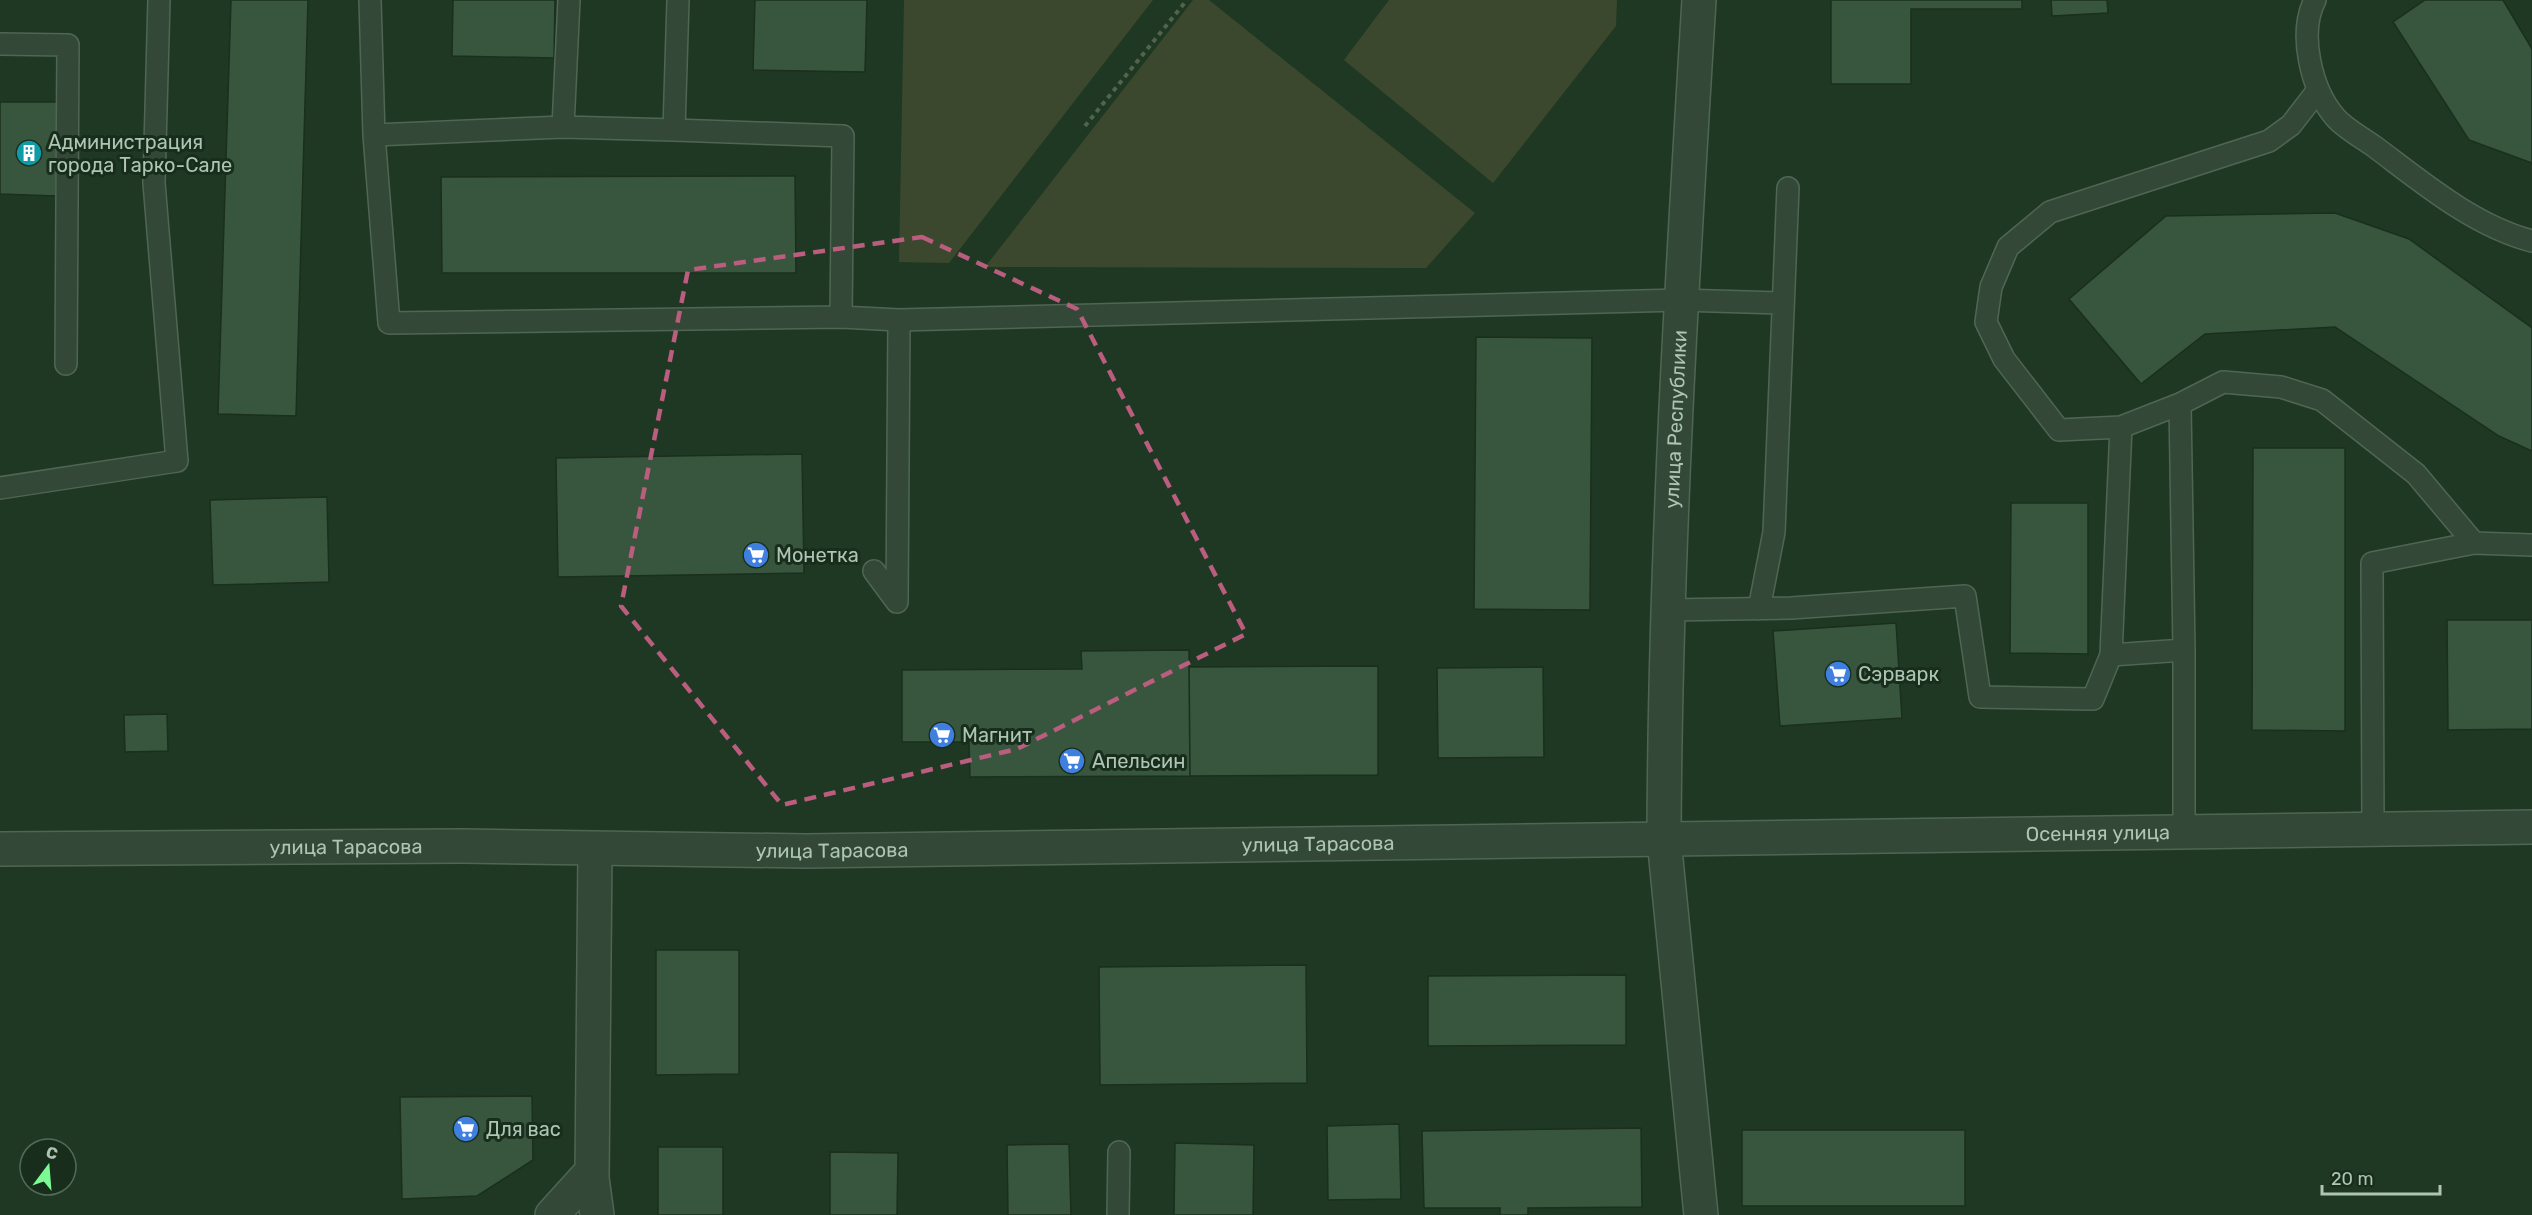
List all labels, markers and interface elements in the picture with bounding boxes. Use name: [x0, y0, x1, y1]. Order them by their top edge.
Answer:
place label: Администрация города Тарко-Сале: [48, 130, 232, 177]
building icon: Администрация города Тарко-Сале: [14, 138, 44, 168]
street label: улица Республики: [1660, 329, 1692, 509]
supermarket icon: Монетка: [741, 540, 771, 570]
place label: Монетка: [776, 543, 859, 567]
supermarket icon: Сэрварк: [1823, 659, 1853, 689]
place label: Сэрварк: [1858, 662, 1939, 686]
supermarket icon: Магнит: [927, 720, 957, 750]
place label: Магнит: [962, 723, 1032, 747]
supermarket icon: Апельсин: [1057, 746, 1087, 776]
place label: Апельсин: [1092, 749, 1185, 773]
street label: Осенняя улица: [2025, 820, 2170, 846]
street label: улица Тарасова: [1241, 831, 1395, 857]
street label: улица Тарасова: [269, 834, 423, 859]
street label: улица Тарасова: [755, 838, 909, 863]
supermarket icon: Для вас: [451, 1114, 481, 1144]
place label: Для вас: [486, 1117, 561, 1141]
north arrow: [18, 1137, 78, 1197]
text: С: [44, 1142, 60, 1164]
scale bar: [2322, 1158, 2440, 1196]
text: 20 m: [2331, 1168, 2373, 1190]

